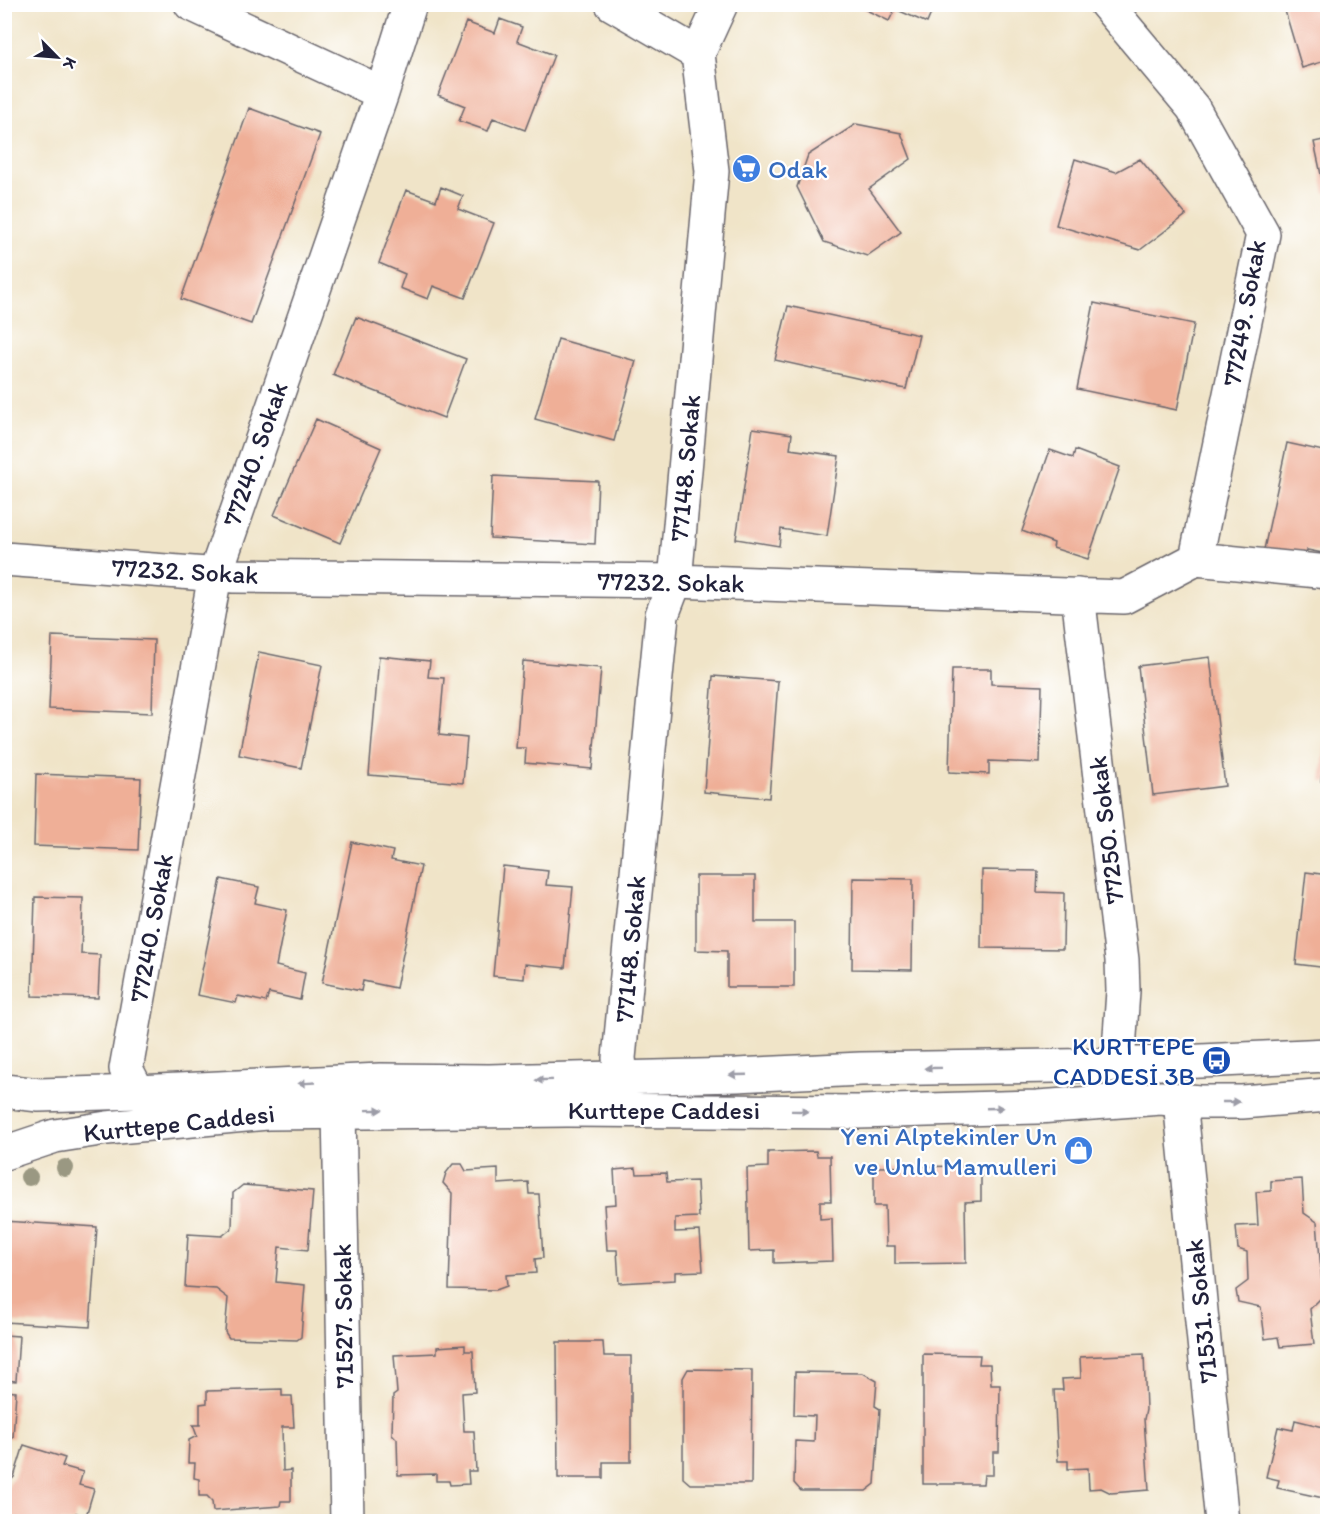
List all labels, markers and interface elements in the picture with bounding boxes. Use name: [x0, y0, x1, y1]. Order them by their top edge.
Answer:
north arrow: [27, 27, 87, 87]
text: K: [59, 54, 81, 72]
supermarket icon: Odak: [731, 153, 763, 185]
place label: Odak: [768, 153, 828, 185]
street label: 77249. Sokak: [1215, 237, 1273, 389]
street label: 77240. Sokak: [215, 378, 295, 530]
street label: 77148. Sokak: [663, 393, 707, 543]
street label: 77232. Sokak: [111, 551, 259, 591]
street label: 77232. Sokak: [597, 565, 745, 599]
street label: 77250. Sokak: [1081, 754, 1131, 906]
street label: 77240. Sokak: [122, 851, 180, 1005]
street label: 77148. Sokak: [608, 874, 652, 1024]
place label: KURTTEPE CADDESİ 3B: [1053, 1030, 1195, 1092]
bus stop icon: KURTTEPE CADDESİ 3B: [1200, 1045, 1232, 1077]
one-way arrow: [924, 1063, 943, 1073]
one-way arrow: [729, 1070, 748, 1079]
one-way arrow: [534, 1075, 553, 1085]
one-way arrow: [297, 1079, 316, 1088]
street label: Kurttepe Caddesi: [568, 1094, 760, 1126]
street label: Kurttepe Caddesi: [82, 1097, 276, 1149]
one-way arrow: [1222, 1097, 1241, 1107]
one-way arrow: [985, 1104, 1004, 1113]
one-way arrow: [364, 1106, 383, 1115]
one-way arrow: [790, 1106, 809, 1116]
place label: Yeni Alptekinler Un ve Unlu Mamulleri: [841, 1120, 1057, 1182]
shop icon: Yeni Alptekinler Un ve Unlu Mamulleri: [1062, 1135, 1094, 1167]
street label: 71531. Sokak: [1178, 1237, 1224, 1385]
street label: 71527. Sokak: [326, 1243, 360, 1389]

